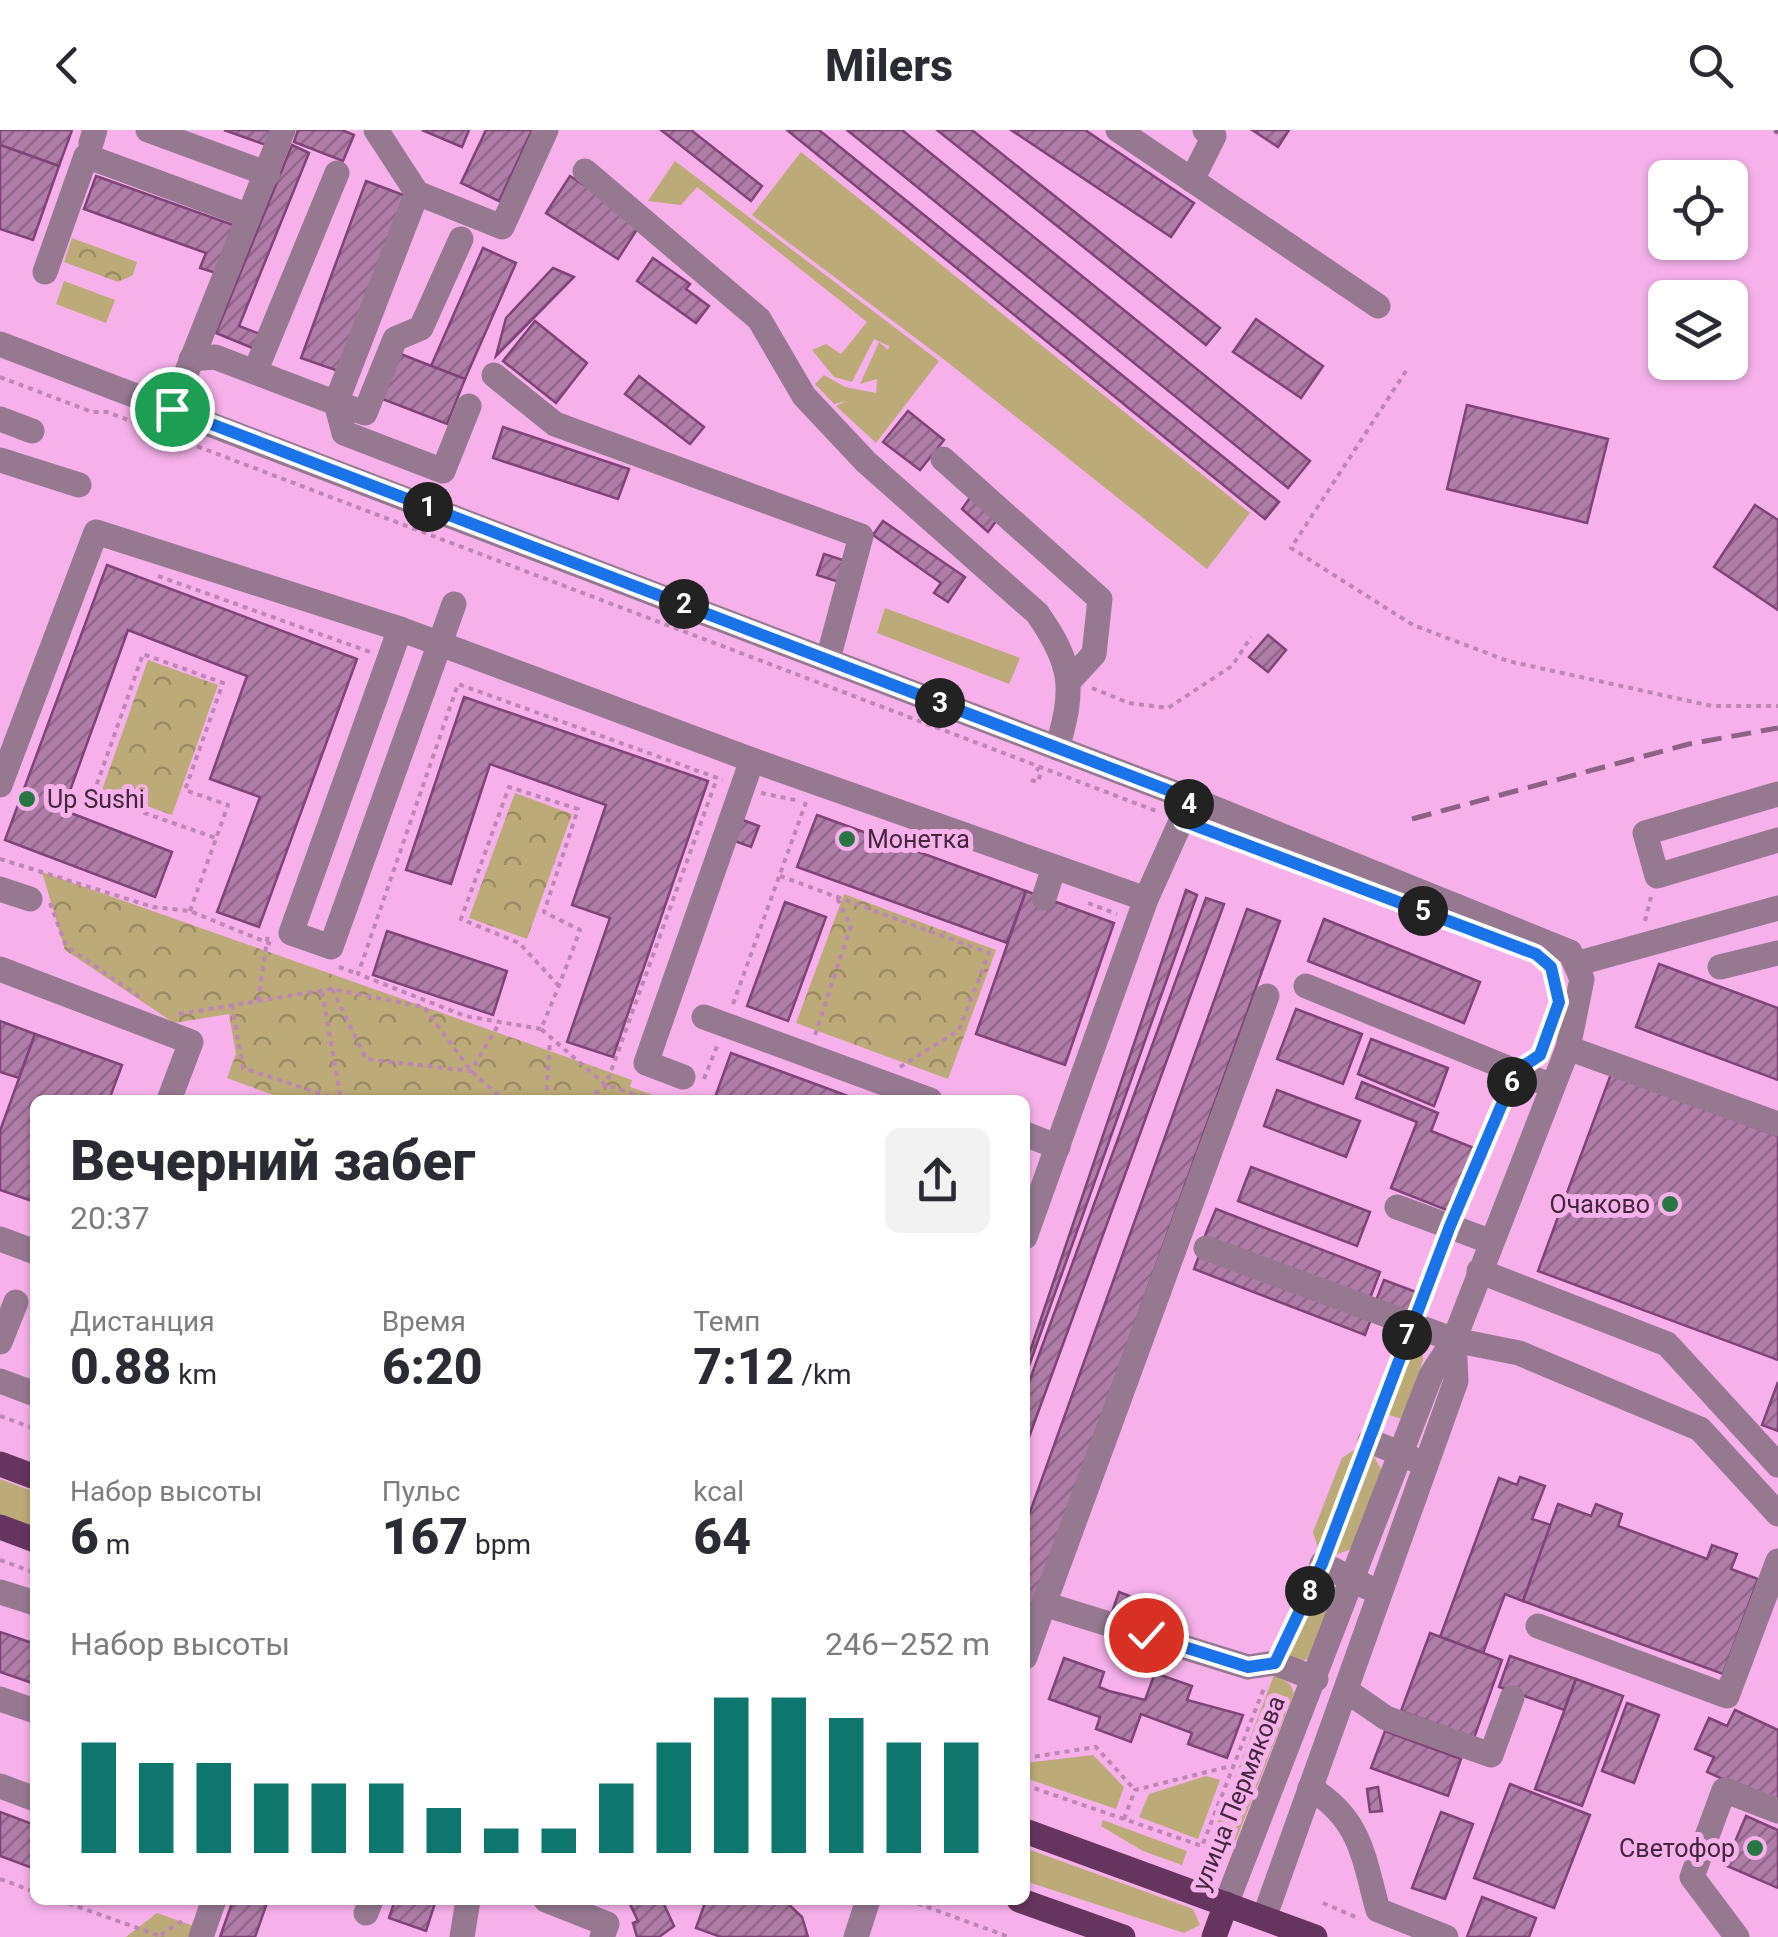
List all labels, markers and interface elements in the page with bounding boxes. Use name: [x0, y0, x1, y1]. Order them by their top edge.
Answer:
icon: back: [40, 38, 95, 93]
icon: search: [1683, 38, 1738, 93]
text: Milers: [825, 39, 953, 92]
map controls: [1648, 160, 1748, 380]
button: locate: [1648, 160, 1748, 260]
button: layers: [1648, 280, 1748, 380]
pin: [130, 367, 215, 452]
icon: arrive: [145, 382, 200, 437]
pin: 1: [403, 482, 453, 532]
text: 1: [420, 490, 436, 523]
pin: 2: [659, 579, 709, 629]
text: 2: [676, 587, 692, 620]
pin: 3: [915, 678, 965, 728]
text: 3: [932, 686, 948, 719]
pin: 4: [1164, 779, 1214, 829]
place label: Up Sushi: [47, 785, 145, 814]
text: 4: [1181, 787, 1197, 820]
marker: Up Sushi: [16, 788, 38, 810]
place label: Монетка: [867, 825, 970, 854]
marker: Монетка: [836, 828, 858, 850]
pin: 5: [1398, 886, 1448, 936]
text: 5: [1415, 894, 1431, 927]
pin: 6: [1487, 1057, 1537, 1107]
text: 6: [1504, 1065, 1520, 1098]
button: share: [885, 1128, 990, 1233]
text: Вечерний забег: [70, 1129, 475, 1193]
place label: Очаково: [1550, 1190, 1650, 1219]
marker: Очаково: [1659, 1193, 1681, 1215]
text: 20:37: [70, 1199, 150, 1237]
text: Дистанция: [70, 1305, 215, 1338]
text: Время: [382, 1305, 466, 1338]
text: Темп: [693, 1305, 760, 1338]
pin: 7: [1382, 1310, 1432, 1360]
text: 7: [1399, 1318, 1415, 1351]
text: 0.88: [70, 1338, 171, 1396]
text: 6:20: [382, 1338, 483, 1396]
text: 7:12: [693, 1338, 794, 1396]
text: km: [171, 1358, 217, 1391]
text: /km: [794, 1358, 852, 1391]
text: Набор высоты: [70, 1475, 263, 1508]
text: Пульс: [382, 1475, 460, 1508]
text: kcal: [693, 1475, 744, 1508]
text: 6: [70, 1508, 99, 1566]
text: 167: [382, 1508, 468, 1566]
text: 64: [693, 1508, 751, 1566]
text: m: [99, 1528, 130, 1561]
text: bpm: [468, 1528, 531, 1561]
pin: 8: [1285, 1566, 1335, 1616]
text: 8: [1302, 1574, 1318, 1607]
pin: [1104, 1593, 1189, 1678]
icon: check: [1119, 1608, 1174, 1663]
text: Набор высоты: [70, 1625, 290, 1663]
text: 246–252 m: [825, 1625, 990, 1663]
street label: улица Пермякова: [1186, 1691, 1291, 1895]
place label: Светофор: [1619, 1834, 1735, 1863]
marker: Светофор: [1744, 1837, 1766, 1859]

